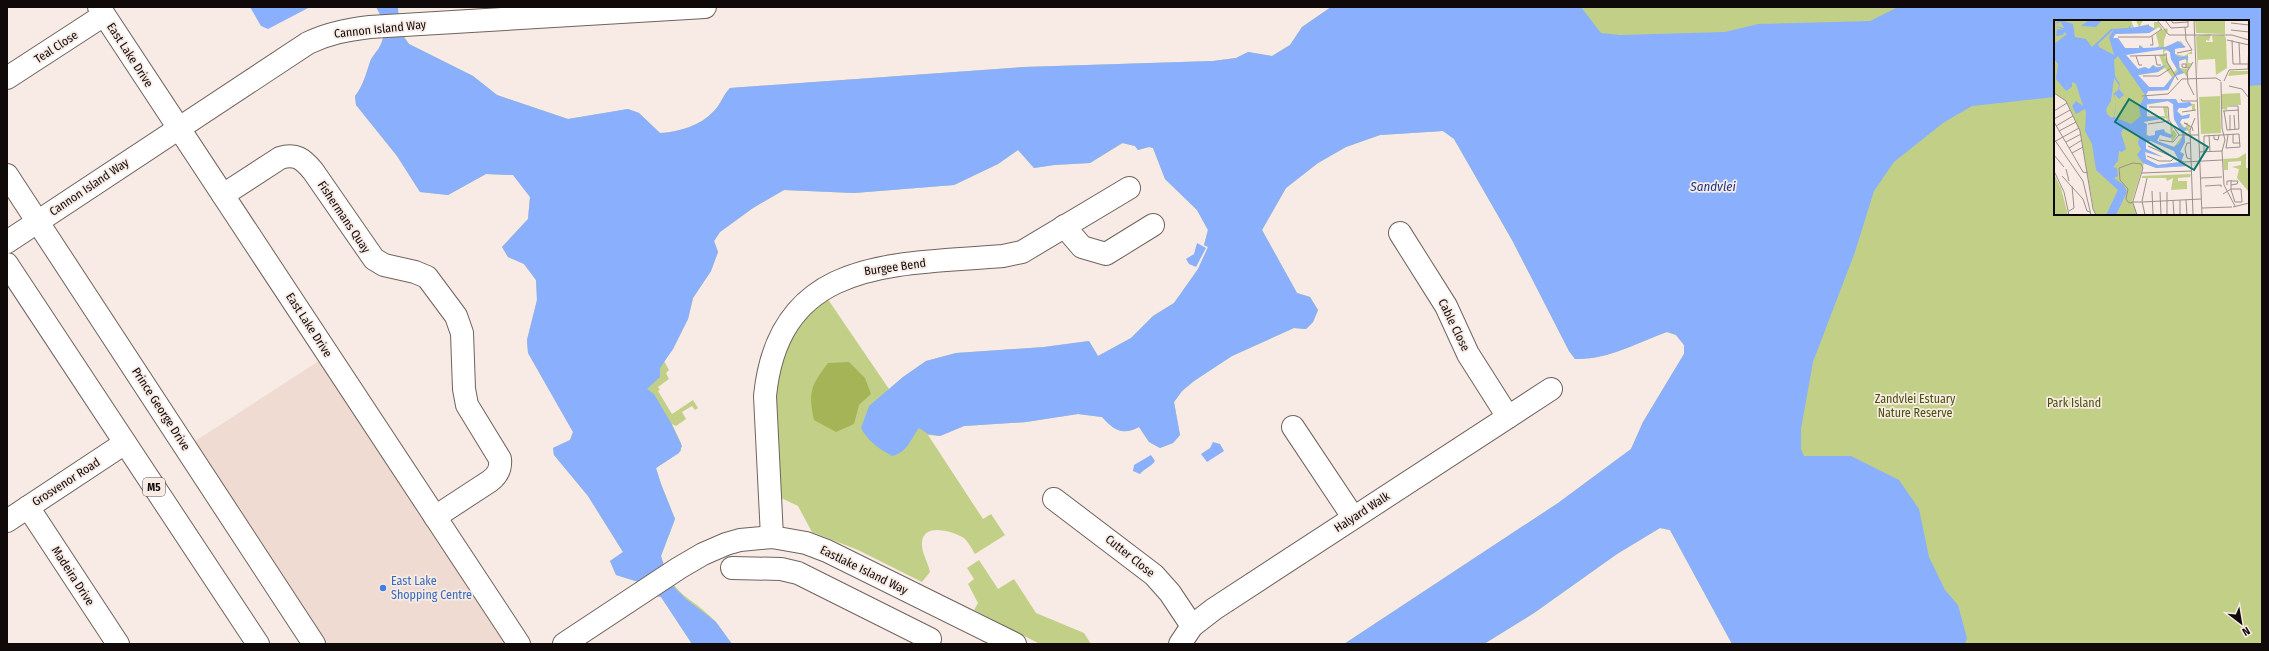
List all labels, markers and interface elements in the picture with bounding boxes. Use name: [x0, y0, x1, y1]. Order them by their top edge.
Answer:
street label: Cannon Island Way: [333, 17, 427, 41]
street label: East Lake Drive: [104, 20, 156, 90]
inset map: [2054, 20, 2249, 215]
street label: Teal Close: [32, 28, 80, 66]
street label: Cannon Island Way: [47, 155, 132, 219]
street label: Fishermans Quay: [315, 178, 374, 256]
water label: Sandvlei: [1689, 179, 1736, 194]
street label: Burgee Bend: [863, 256, 927, 278]
street label: East Lake Drive: [283, 290, 335, 360]
street label: Cable Close: [1435, 297, 1473, 354]
street label: Prince George Drive: [129, 365, 193, 453]
park label: Zandvlei Estuary Nature Reserve: [1875, 392, 1956, 420]
park label: Park Island: [2047, 396, 2101, 410]
street label: Grosvenor Road: [30, 455, 102, 509]
road number: M5: [143, 478, 165, 496]
street label: Halyard Walk: [1332, 489, 1393, 535]
street label: Cutter Close: [1103, 532, 1157, 580]
street label: Eastlake Island Way: [818, 543, 911, 598]
street label: Madeira Drive: [49, 544, 97, 608]
place label: East Lake Shopping Centre: [391, 574, 472, 602]
marker: East Lake Shopping Centre: [378, 583, 388, 593]
north arrow: [2221, 603, 2261, 643]
text: N: [2240, 624, 2252, 638]

